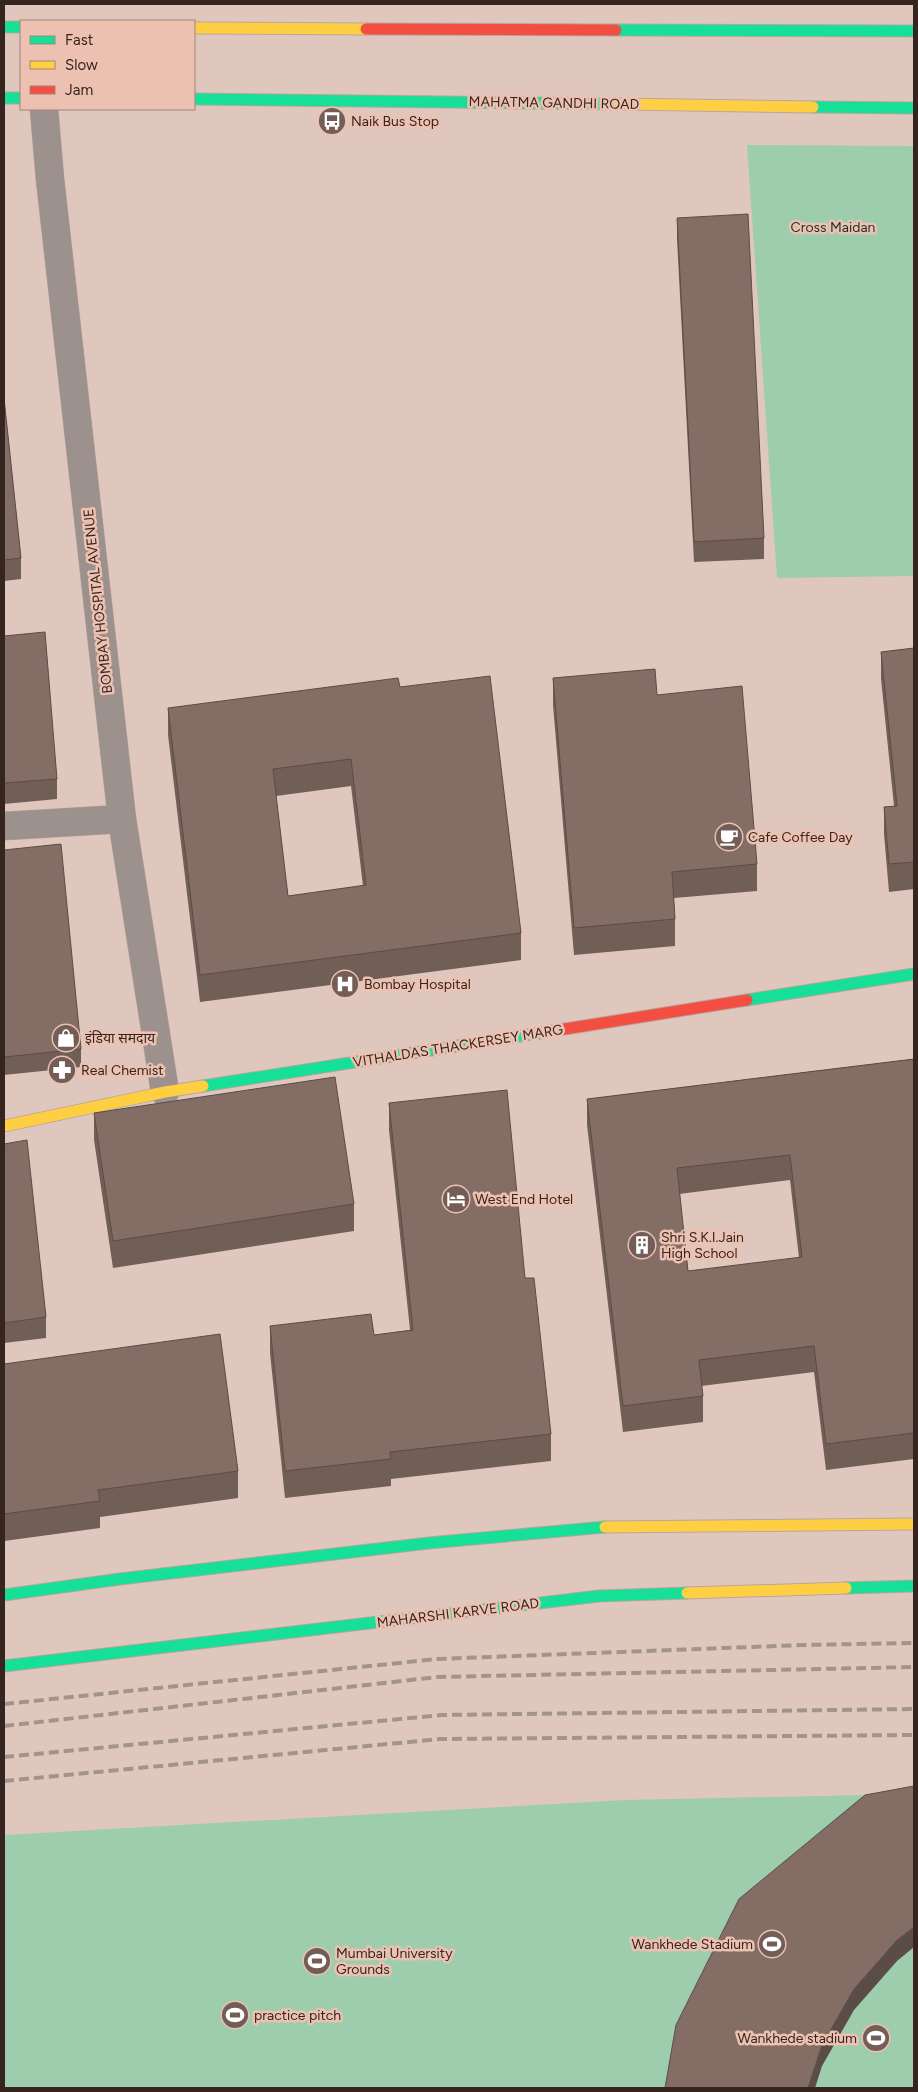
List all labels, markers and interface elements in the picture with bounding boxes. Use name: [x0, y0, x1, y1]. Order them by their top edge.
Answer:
legend: [20, 20, 195, 110]
text: Fast: [65, 31, 94, 49]
text: Slow: [65, 56, 98, 74]
text: Jam: [65, 81, 93, 99]
street label: MAHATMA GANDHI ROAD: [469, 93, 639, 113]
bus stop icon: Naik Bus Stop: [317, 106, 347, 136]
place label: Naik Bus Stop: [351, 113, 439, 130]
park label: Cross Maidan: [791, 219, 876, 236]
street label: BOMBAY HOSPITAL AVENUE: [80, 508, 116, 694]
cafe icon: Cafe Coffee Day: [714, 822, 744, 852]
place label: Cafe Coffee Day: [748, 829, 853, 846]
hospital icon: Bombay Hospital: [330, 969, 360, 999]
place label: Bombay Hospital: [364, 976, 471, 993]
street label: VITHALDAS THACKERSEY MARG: [352, 1021, 565, 1071]
shop icon: इंडिया समदाय: [51, 1023, 81, 1053]
place label: इंडिया समदाय: [85, 1030, 156, 1047]
pharmacy icon: Real Chemist: [47, 1055, 77, 1085]
place label: Real Chemist: [81, 1062, 164, 1079]
hotel icon: West End Hotel: [441, 1184, 471, 1214]
place label: West End Hotel: [475, 1191, 573, 1208]
place label: Shri S.K.I.Jain High School: [661, 1229, 744, 1262]
building icon: Shri S.K.I.Jain High School: [627, 1230, 657, 1260]
street label: MAHARSHI KARVE ROAD: [376, 1595, 540, 1631]
sports icon: Wankhede Stadium: [757, 1929, 787, 1959]
place label: Wankhede Stadium: [631, 1936, 753, 1953]
place label: Mumbai University Grounds: [336, 1945, 453, 1978]
sports icon: Mumbai University Grounds: [302, 1946, 332, 1976]
sports icon: practice pitch: [220, 2000, 250, 2030]
place label: practice pitch: [254, 2007, 341, 2024]
sports icon: Wankhede stadium: [861, 2023, 891, 2053]
place label: Wankhede stadium: [738, 2030, 857, 2047]

